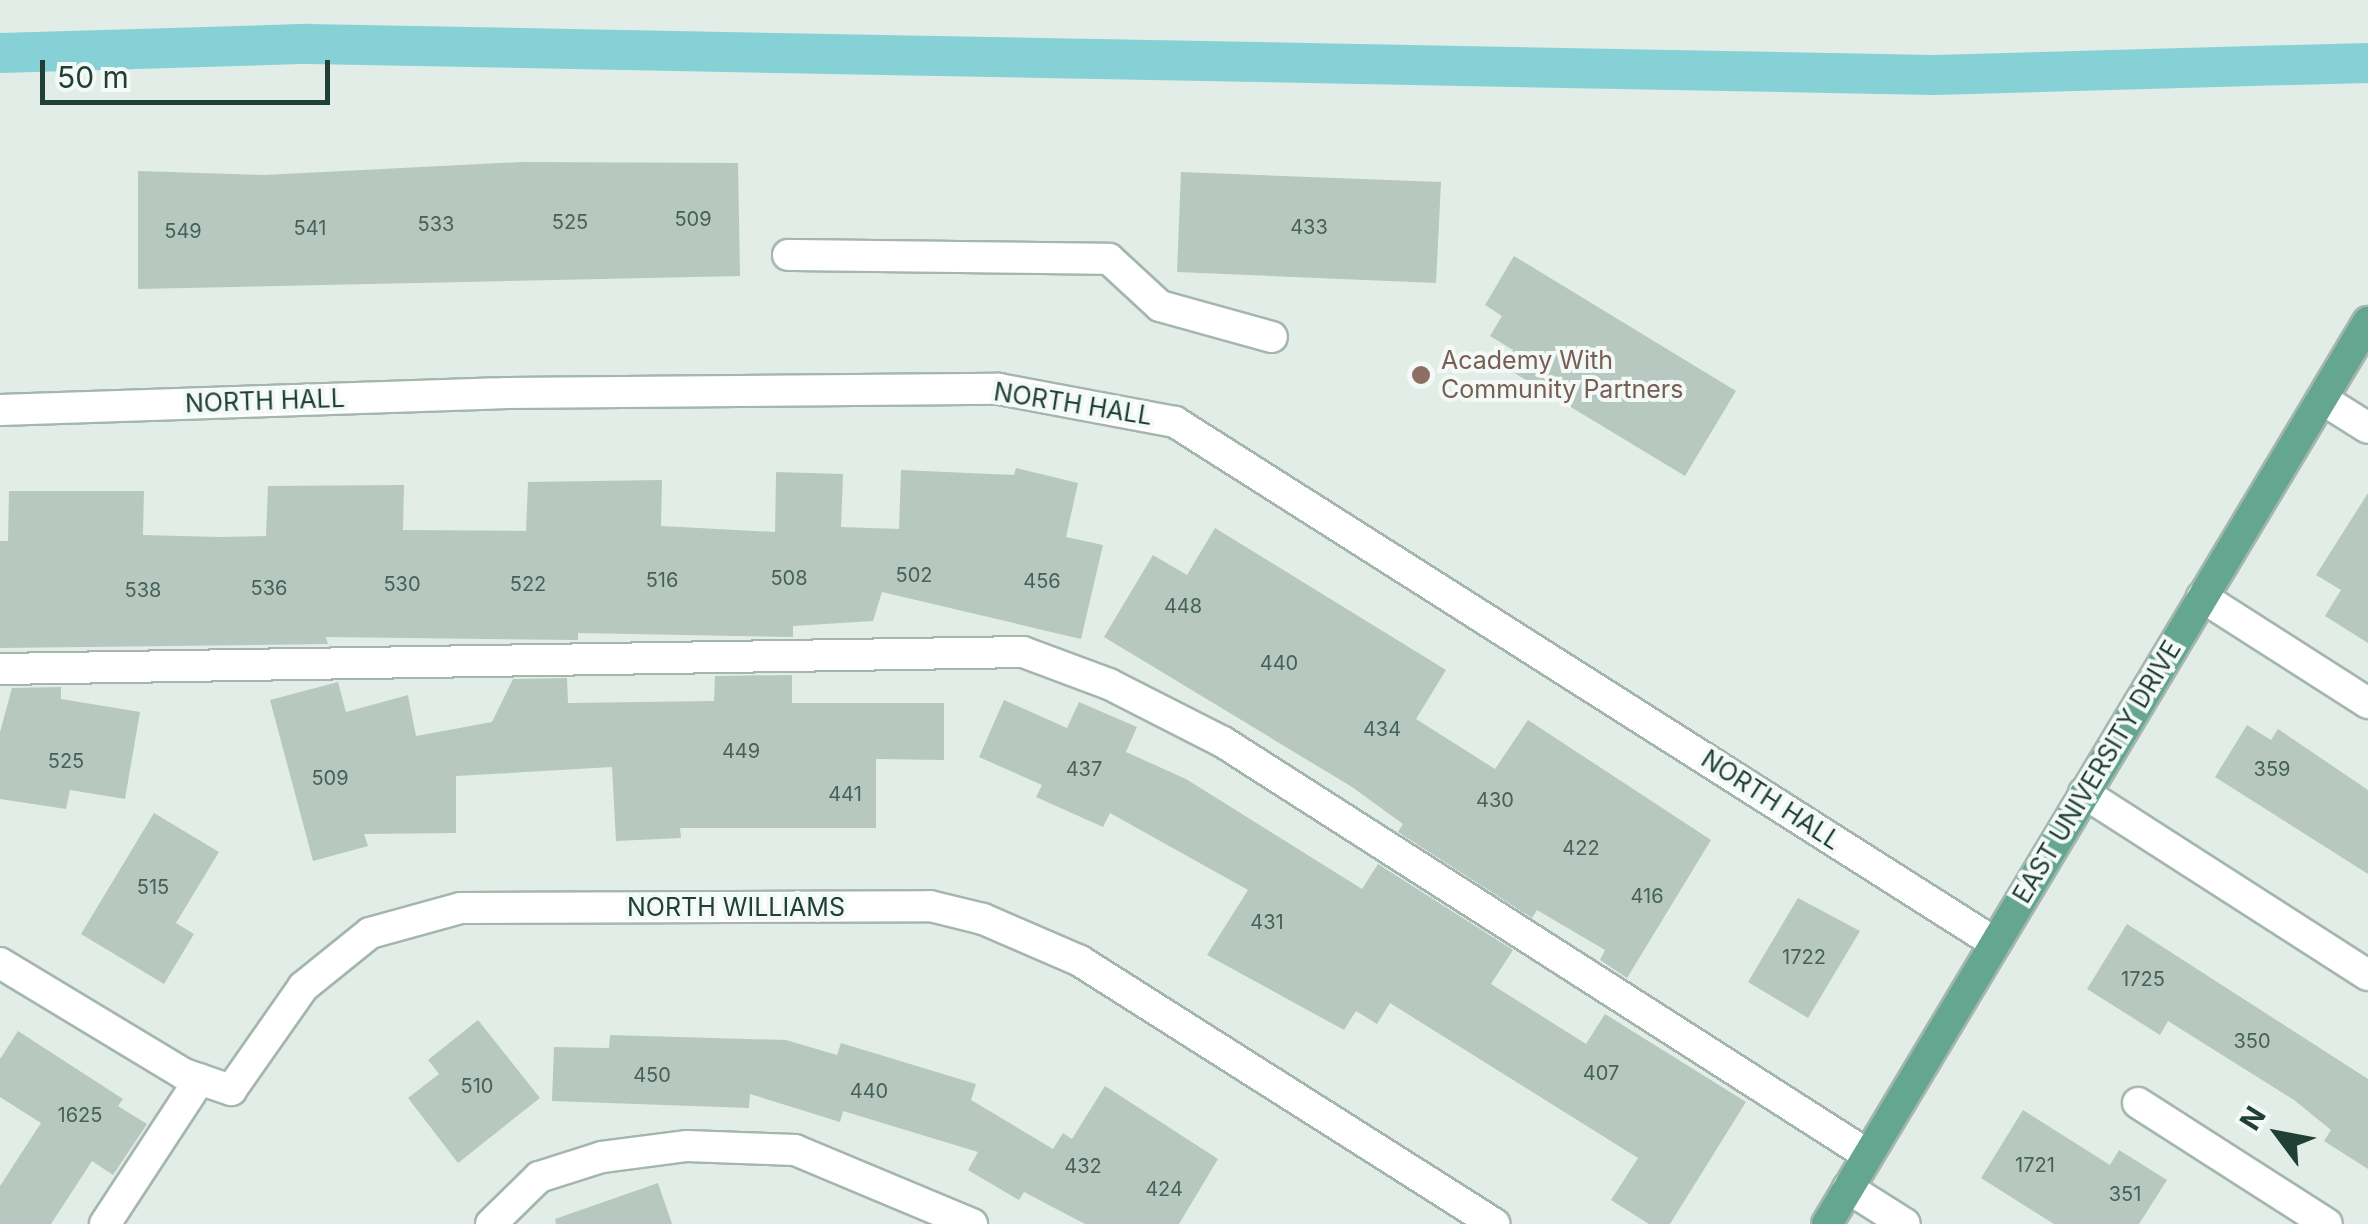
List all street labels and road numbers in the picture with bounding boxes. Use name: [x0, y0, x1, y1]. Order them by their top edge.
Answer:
street label: NORTH HALL: [992, 377, 1154, 431]
street label: NORTH HALL: [185, 383, 345, 419]
street label: EAST UNIVERSITY DRIVE: [2007, 635, 2187, 909]
street label: NORTH HALL: [1696, 744, 1846, 856]
street label: NORTH WILLIAMS: [627, 892, 845, 922]

